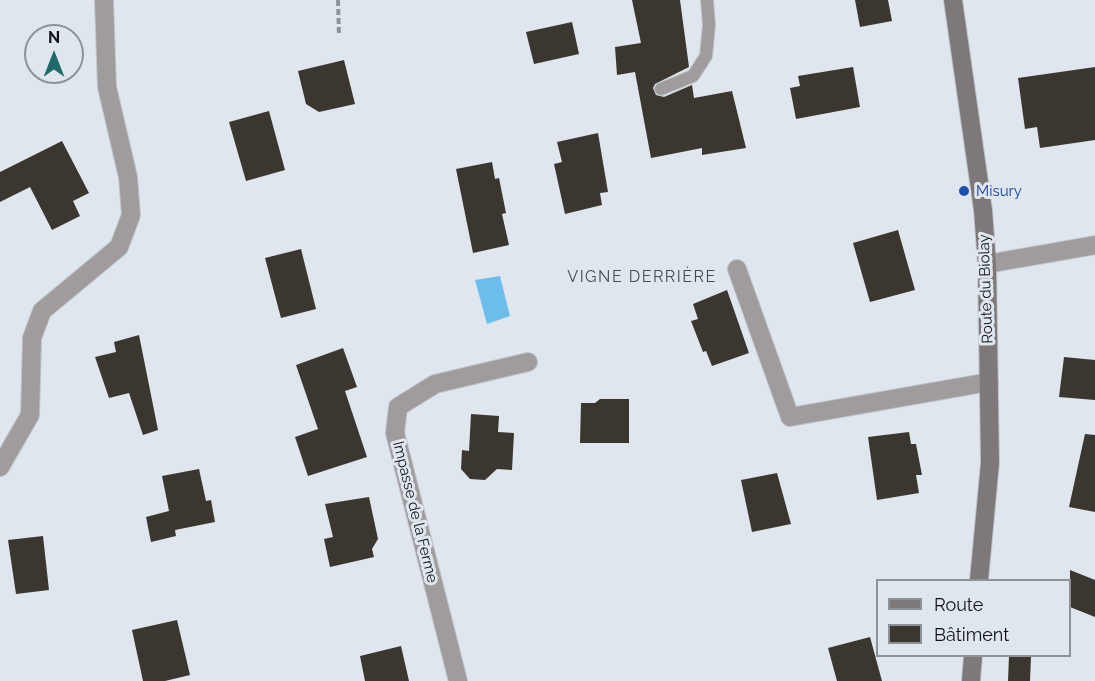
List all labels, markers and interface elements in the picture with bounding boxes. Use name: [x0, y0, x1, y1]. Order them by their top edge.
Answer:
north arrow: [24, 24, 84, 84]
text: N: [48, 28, 60, 47]
place label: Misury: [976, 182, 1022, 200]
marker: Misury: [957, 184, 971, 198]
street label: Route du Biolay: [975, 234, 997, 344]
district label: VIGNE DERRIÈRE: [567, 267, 717, 287]
street label: Impasse de la Ferme: [389, 439, 441, 585]
legend: [876, 579, 1071, 657]
text: Route: [934, 594, 983, 615]
text: Bâtiment: [934, 624, 1009, 645]

